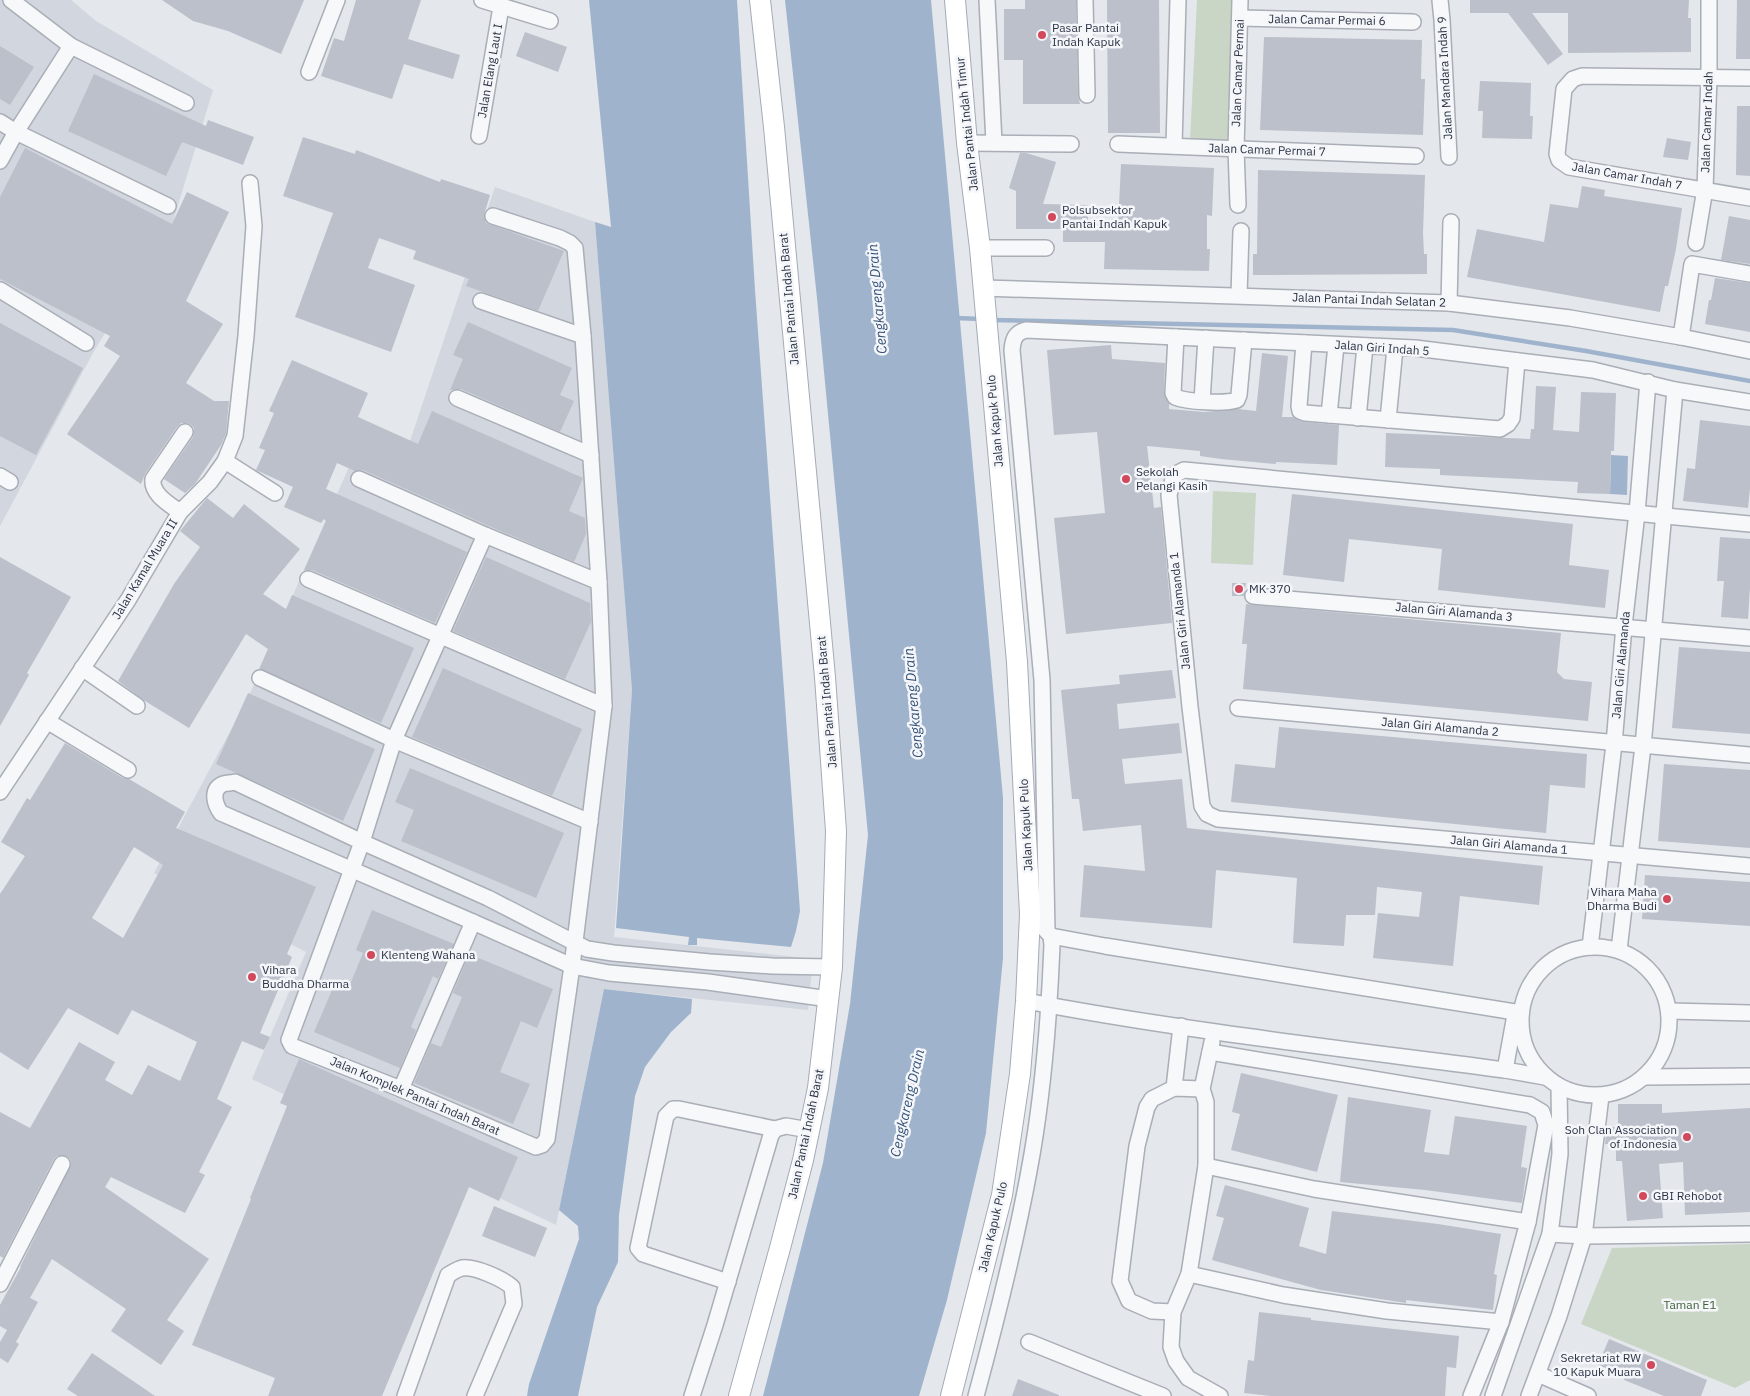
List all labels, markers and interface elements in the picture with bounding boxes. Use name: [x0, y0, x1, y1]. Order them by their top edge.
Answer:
street label: Jalan Camar Permai 6: [1268, 11, 1386, 28]
street label: Jalan Mandara Indah 9: [1434, 16, 1455, 140]
street label: Jalan Camar Permai: [1228, 19, 1247, 127]
place label: Pasar Pantai Indah Kapuk: [1052, 20, 1121, 49]
street label: Jalan Elang Laut I: [474, 22, 505, 119]
marker: Pasar Pantai Indah Kapuk: [1036, 29, 1048, 41]
street label: Jalan Pantai Indah Timur: [952, 56, 981, 192]
street label: Jalan Camar Indah: [1697, 71, 1716, 173]
street label: Jalan Camar Permai 7: [1208, 140, 1326, 159]
street label: Jalan Camar Indah 7: [1571, 158, 1683, 193]
place label: Polsubsektor Pantai Indah Kapuk: [1062, 202, 1168, 231]
marker: Polsubsektor Pantai Indah Kapuk: [1046, 211, 1058, 223]
street label: Jalan Pantai Indah Barat: [775, 232, 802, 366]
water label: Cengkareng Drain: [863, 243, 891, 355]
street label: Jalan Pantai Indah Selatan 2: [1292, 289, 1446, 310]
street label: Jalan Giri Indah 5: [1334, 337, 1430, 358]
street label: Jalan Kapuk Pulo: [983, 374, 1006, 468]
place label: Sekolah Pelangi Kasih: [1136, 464, 1208, 493]
marker: Sekolah Pelangi Kasih: [1120, 473, 1132, 485]
street label: Jalan Kamal Muara II: [109, 516, 181, 622]
street label: Jalan Giri Alamanda 1: [1166, 552, 1193, 670]
place label: MK 370: [1249, 581, 1291, 596]
marker: MK 370: [1233, 583, 1245, 595]
street label: Jalan Giri Alamanda 3: [1395, 599, 1513, 624]
street label: Jalan Giri Alamanda: [1608, 610, 1633, 719]
street label: Jalan Pantai Indah Barat: [813, 635, 840, 769]
water label: Cengkareng Drain: [899, 647, 927, 759]
street label: Jalan Giri Alamanda 2: [1381, 714, 1499, 739]
street label: Jalan Kapuk Pulo: [1016, 778, 1035, 872]
street label: Jalan Giri Alamanda 1: [1450, 832, 1568, 857]
place label: Vihara Maha Dharma Budi: [1587, 884, 1658, 913]
marker: Vihara Maha Dharma Budi: [1661, 893, 1673, 905]
place label: Klenteng Wahana: [381, 947, 476, 962]
marker: Klenteng Wahana: [365, 949, 377, 961]
place label: Vihara Buddha Dharma: [262, 962, 350, 991]
marker: Vihara Buddha Dharma: [246, 971, 258, 983]
water label: Cengkareng Drain: [886, 1047, 928, 1159]
street label: Jalan Komplek Pantai Indah Barat: [328, 1053, 502, 1138]
street label: Jalan Pantai Indah Barat: [784, 1068, 827, 1200]
place label: Soh Clan Association of Indonesia: [1565, 1122, 1678, 1151]
marker: Soh Clan Association of Indonesia: [1681, 1131, 1693, 1143]
street label: Jalan Kapuk Pulo: [975, 1180, 1010, 1274]
place label: GBI Rehobot: [1653, 1188, 1722, 1203]
marker: GBI Rehobot: [1637, 1190, 1649, 1202]
park label: Taman E1: [1663, 1297, 1717, 1312]
place label: Sekretariat RW 10 Kapuk Muara: [1553, 1350, 1642, 1379]
marker: Sekretariat RW 10 Kapuk Muara: [1645, 1359, 1657, 1371]

